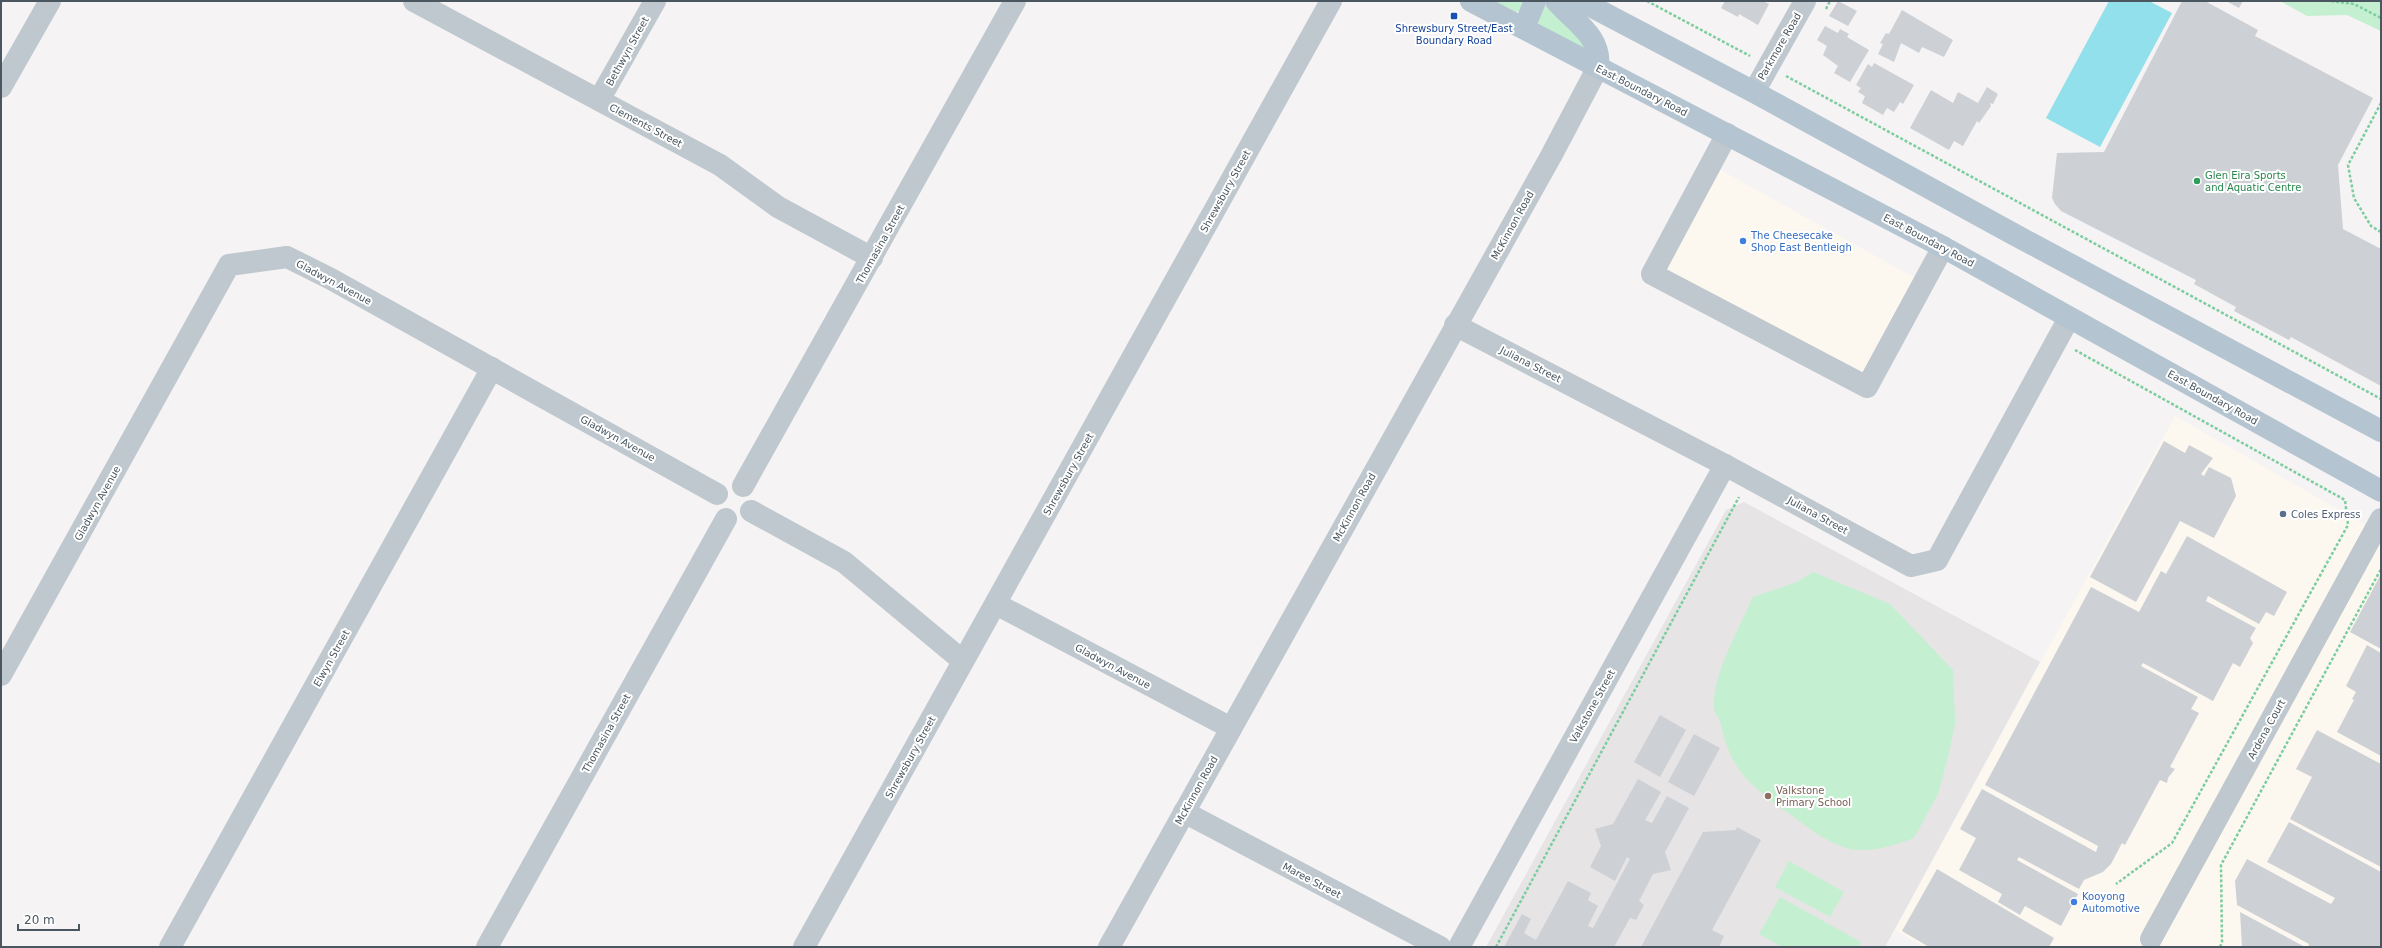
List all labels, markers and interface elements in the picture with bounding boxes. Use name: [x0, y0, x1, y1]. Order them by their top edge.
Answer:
marker: Shrewsbury Street/East Boundary Road: [1449, 11, 1459, 21]
street label: Parkmore Road: [1756, 11, 1803, 82]
street label: Bethwyn Street: [604, 15, 651, 88]
place label: Shrewsbury Street/East Boundary Road: [1395, 23, 1513, 46]
street label: East Boundary Road: [1594, 63, 1689, 118]
street label: Clements Street: [607, 102, 684, 149]
street label: Shrewsbury Street: [1198, 148, 1253, 234]
place label: Glen Eira Sports and Aquatic Centre: [2205, 170, 2301, 193]
marker: Glen Eira Sports and Aquatic Centre: [2192, 176, 2202, 186]
street label: McKinnon Road: [1489, 189, 1536, 262]
street label: Thomasina Street: [854, 203, 907, 286]
street label: East Boundary Road: [1882, 212, 1976, 269]
place label: The Cheesecake Shop East Bentleigh: [1750, 230, 1852, 253]
marker: The Cheesecake Shop East Bentleigh: [1738, 236, 1748, 246]
street label: Gladwyn Avenue: [294, 258, 373, 307]
street label: Juliana Street: [1498, 344, 1563, 385]
street label: East Boundary Road: [2166, 368, 2260, 427]
street label: Gladwyn Avenue: [578, 413, 657, 464]
street label: Shrewsbury Street: [1041, 431, 1096, 517]
street label: Gladwyn Avenue: [72, 464, 123, 543]
street label: McKinnon Road: [1331, 471, 1378, 544]
street label: Juliana Street: [1785, 494, 1850, 537]
marker: Coles Express: [2278, 509, 2288, 519]
place label: Coles Express: [2291, 509, 2360, 520]
street label: Elwyn Street: [311, 628, 352, 689]
street label: Gladwyn Avenue: [1073, 642, 1152, 691]
street label: Valkstone Street: [1568, 668, 1617, 745]
street label: Thomasina Street: [580, 692, 633, 775]
street label: Ardena Court: [2246, 697, 2287, 761]
street label: Shrewsbury Street: [883, 714, 938, 800]
street label: McKinnon Road: [1173, 754, 1220, 827]
place label: Valkstone Primary School: [1776, 785, 1851, 808]
marker: Valkstone Primary School: [1763, 791, 1773, 801]
street label: Maree Street: [1281, 860, 1343, 900]
place label: Kooyong Automotive: [2082, 891, 2140, 914]
marker: Kooyong Automotive: [2069, 897, 2079, 907]
scale bar: [18, 906, 79, 932]
text: 20 m: [24, 913, 55, 927]

